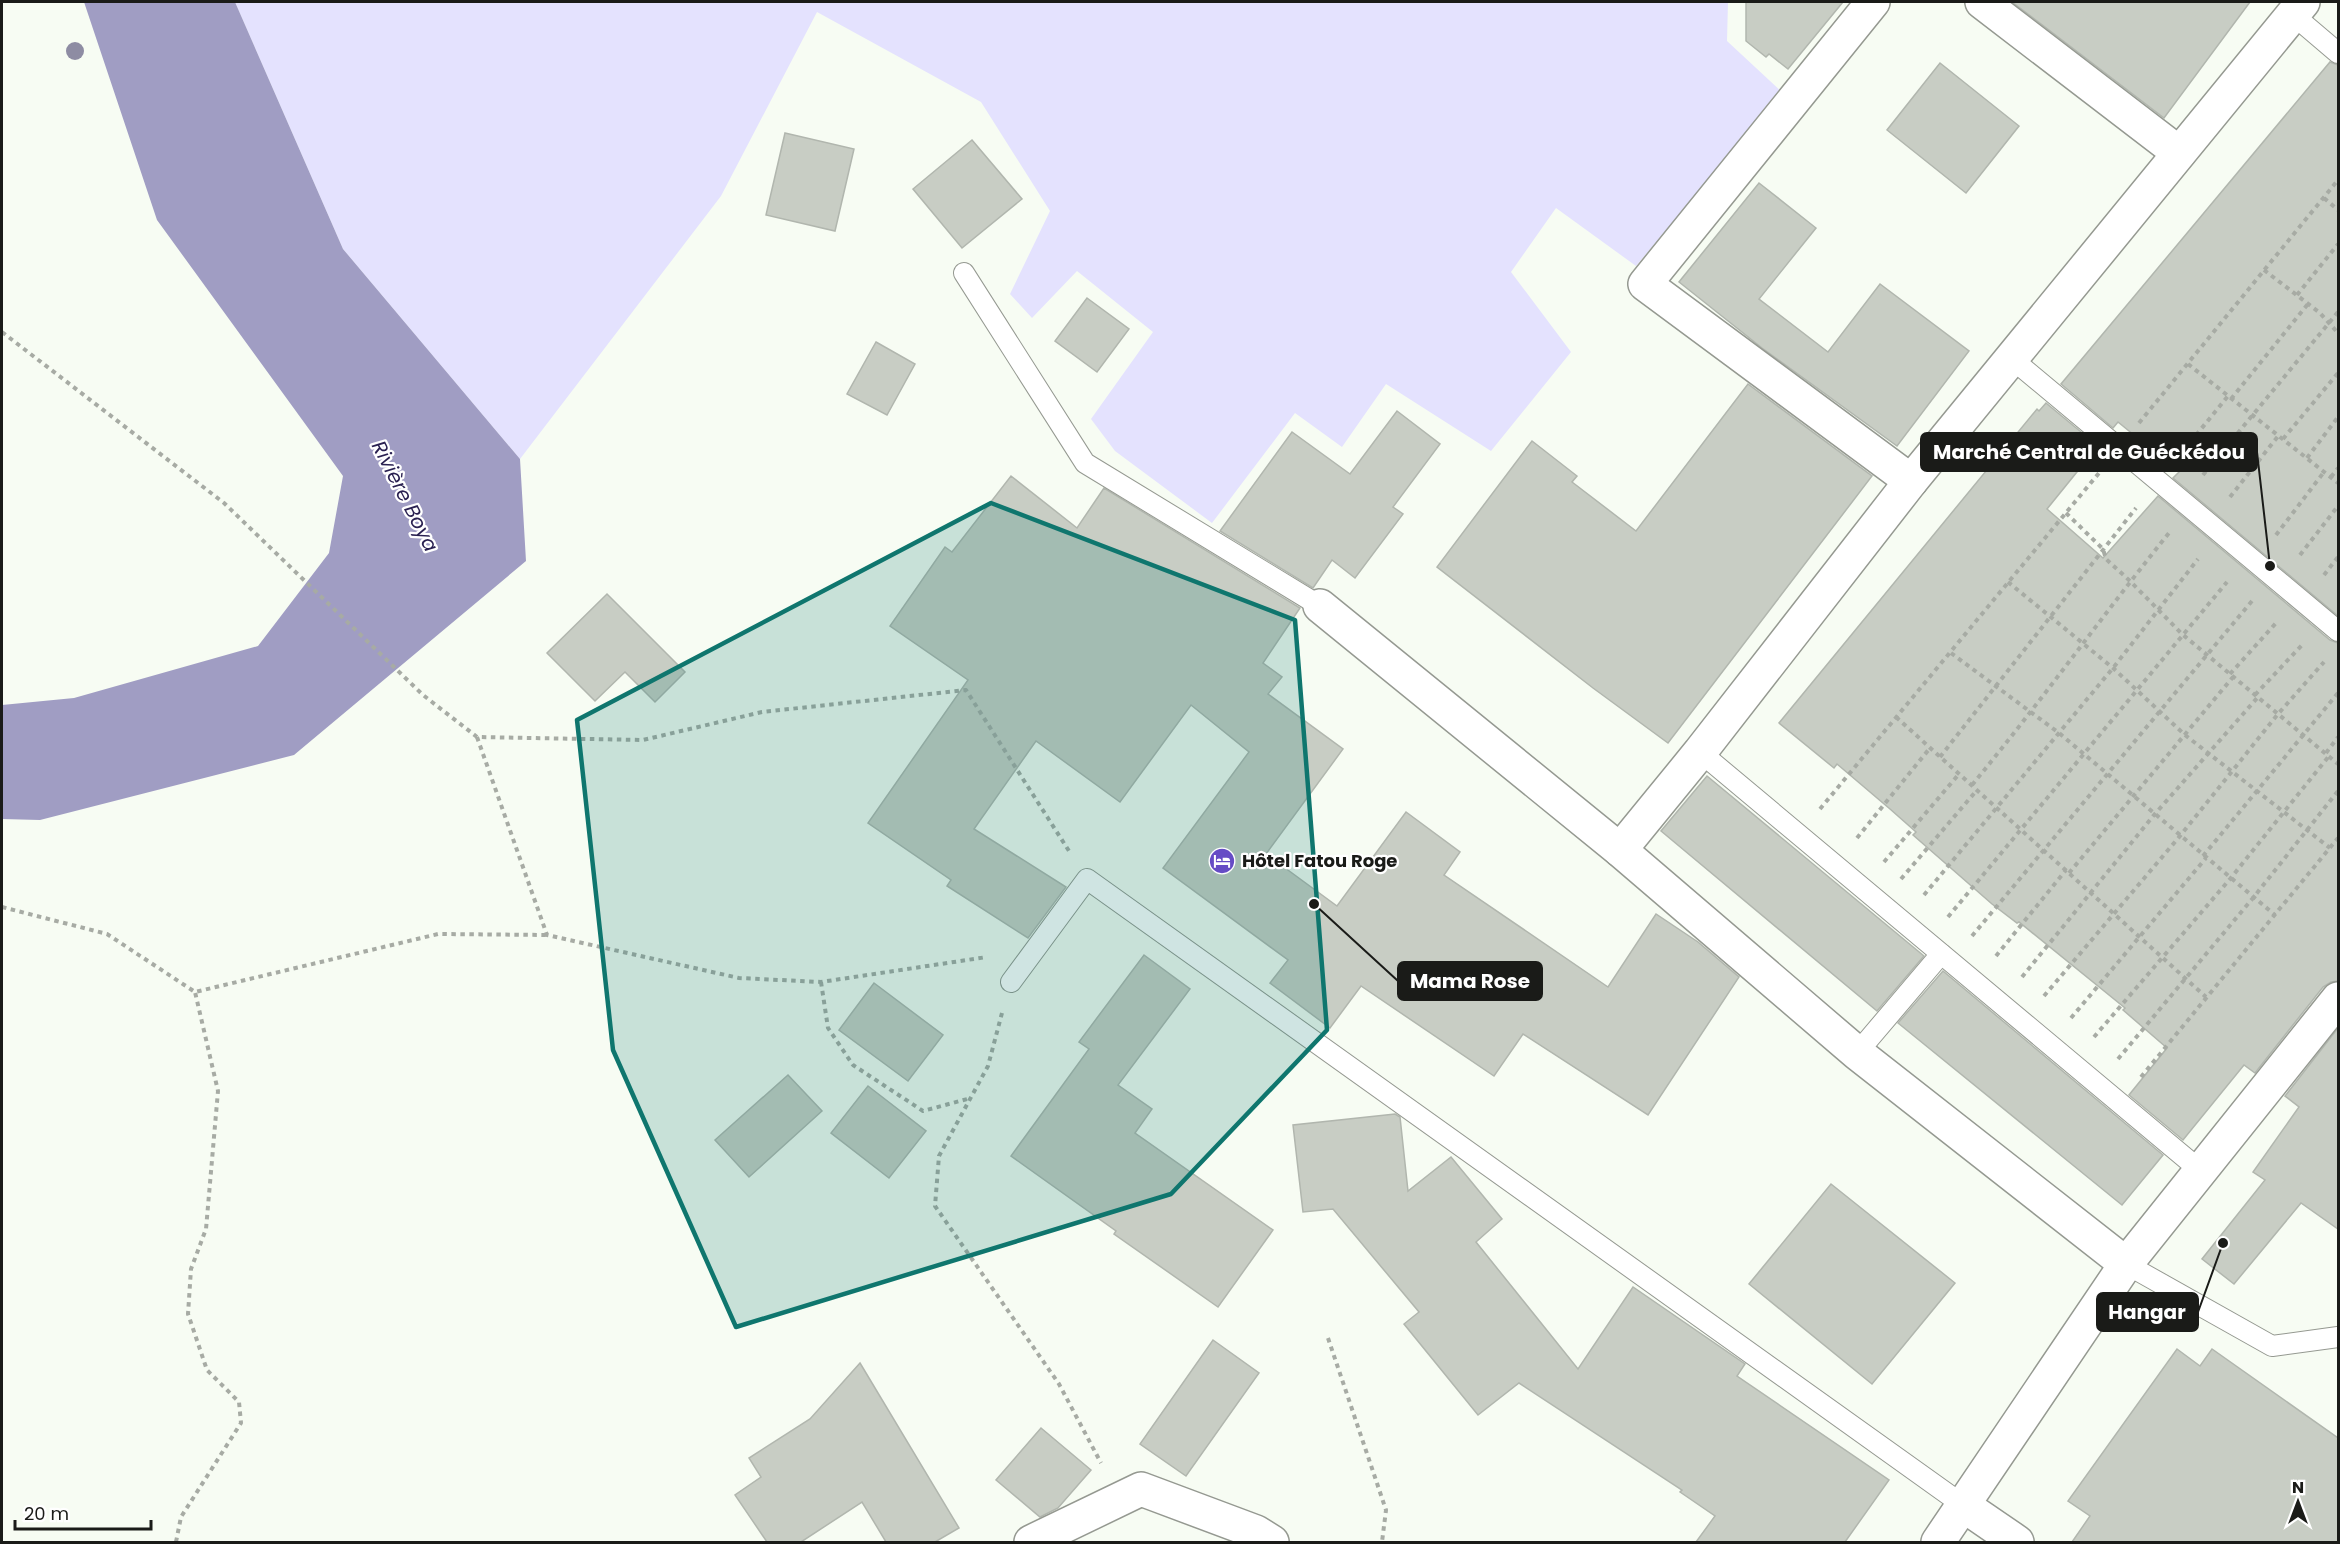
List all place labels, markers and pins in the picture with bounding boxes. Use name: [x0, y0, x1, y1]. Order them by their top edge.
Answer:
callout: Marché Central de Guéckédou: [1921, 433, 2257, 471]
hotel icon: Hôtel Fatou Roge: [1207, 846, 1237, 876]
place label: Hôtel Fatou Roge: [1242, 848, 1397, 873]
callout: Mama Rose: [1398, 962, 1542, 1000]
callout: Hangar: [2097, 1293, 2198, 1331]

